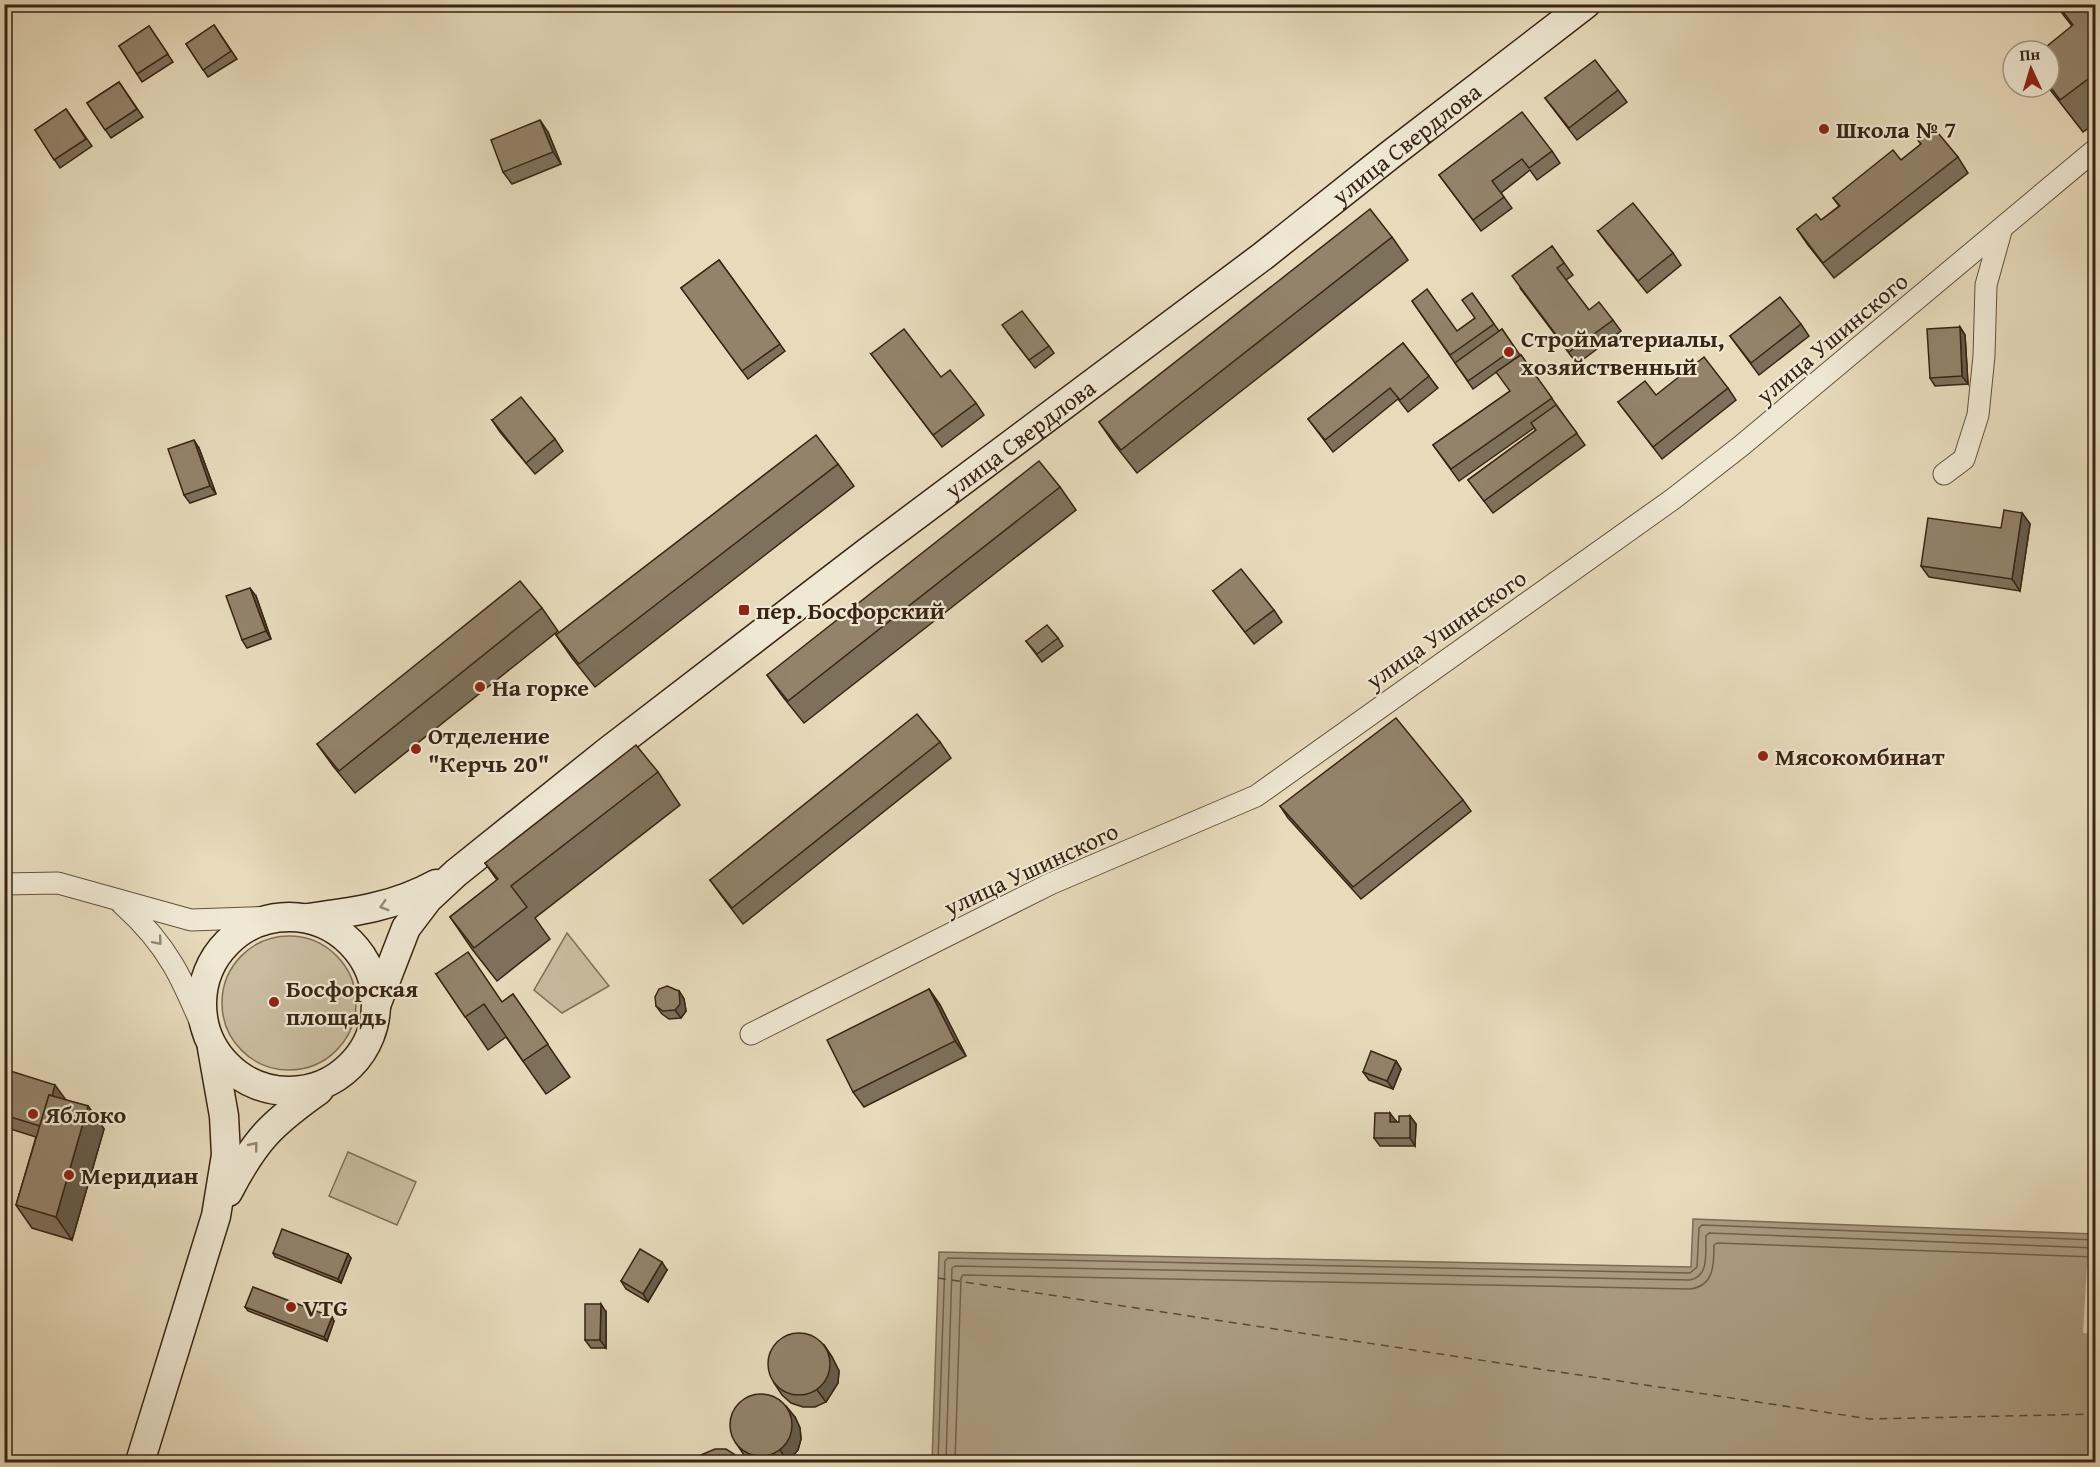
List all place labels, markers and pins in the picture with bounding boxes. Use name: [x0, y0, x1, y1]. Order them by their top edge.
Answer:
place label: Школа № 7: [1836, 112, 1956, 147]
marker: Школа № 7: [1817, 122, 1831, 136]
place label: Стройматериалы, хозяйственный: [1521, 321, 1724, 384]
marker: Стройматериалы, хозяйственный: [1502, 345, 1516, 359]
place label: пер. Босфорский: [756, 593, 945, 628]
marker: пер. Босфорский: [737, 603, 751, 617]
place label: На горке: [492, 670, 589, 705]
marker: На горке: [473, 680, 487, 694]
place label: Отделение "Керчь 20": [428, 718, 550, 781]
place label: Мясокомбинат: [1775, 739, 1945, 774]
marker: Отделение "Керчь 20": [409, 742, 423, 756]
marker: Мясокомбинат: [1756, 749, 1770, 763]
place label: Босфорская площадь: [286, 971, 418, 1034]
marker: Босфорская площадь: [267, 995, 281, 1009]
place label: Яблоко: [44, 1097, 127, 1132]
marker: Яблоко: [26, 1107, 40, 1121]
place label: Меридиан: [81, 1158, 199, 1193]
marker: Меридиан: [62, 1168, 76, 1182]
place label: VTG: [303, 1290, 348, 1325]
marker: VTG: [284, 1300, 298, 1314]

